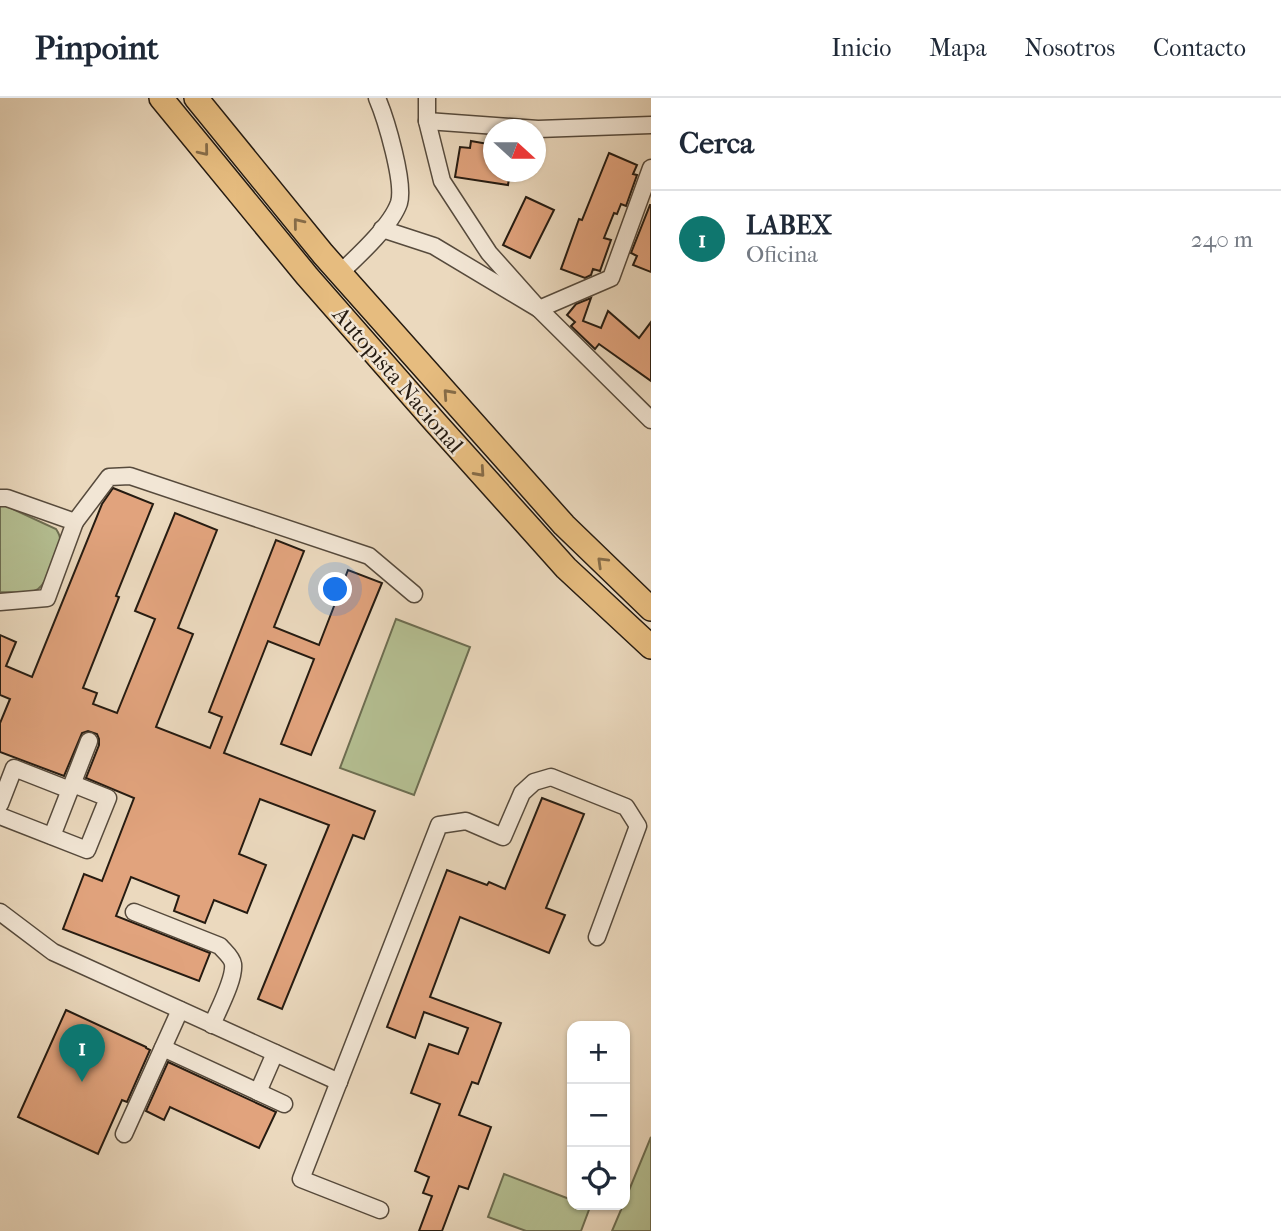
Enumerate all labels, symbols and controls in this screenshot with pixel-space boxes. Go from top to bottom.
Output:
text: Pinpoint [35,29,159,68]
text: Inicio [831,34,891,62]
text: Mapa [929,34,987,62]
text: Nosotros [1025,34,1115,62]
text: Contacto [1153,34,1246,62]
north arrow [483,119,546,182]
text: Cerca [679,126,754,161]
one-way arrow [196,142,208,155]
text: LABEX [746,210,832,241]
one-way arrow [294,219,307,231]
text: 1 [698,226,706,253]
text: 240 m [1191,226,1253,253]
text: Oficina [746,241,818,268]
street label: Autopista Nacional [326,301,469,459]
one-way arrow [444,390,456,403]
one-way arrow [472,464,484,477]
one-way arrow [597,557,610,570]
your location [318,572,352,606]
map controls [567,1021,630,1210]
button: + [567,1021,630,1084]
pin: 1 [59,1024,105,1082]
button: − [567,1084,630,1147]
button: locate [567,1147,630,1210]

